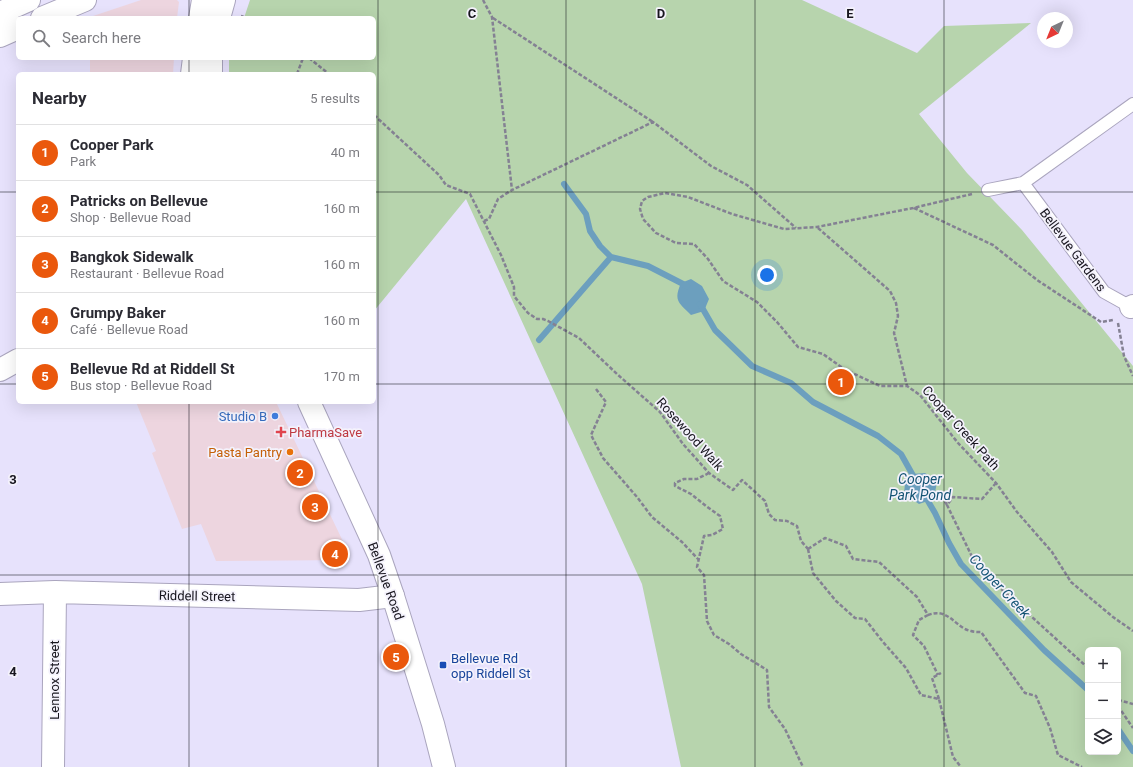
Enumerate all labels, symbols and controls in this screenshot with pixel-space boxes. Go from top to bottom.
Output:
text: C [468,6,477,21]
text: D [657,6,665,21]
text: E [846,6,854,21]
north arrow [1037,12,1073,48]
search box [16,16,376,60]
icon: search [30,27,52,49]
text: Search here [62,29,141,47]
text: Nearby [32,88,87,108]
text: 5 results [310,91,360,106]
text: Cooper Park [70,136,154,154]
text: 1 [41,145,49,160]
text: 40 m [331,145,360,160]
text: Park [70,154,96,169]
text: Patricks on Bellevue [70,192,208,210]
text: 2 [41,201,49,216]
text: 160 m [323,201,360,216]
street label: Bellevue Gardens [1037,206,1109,295]
text: Shop · Bellevue Road [70,210,191,225]
text: Bangkok Sidewalk [70,248,194,266]
text: 3 [41,257,49,272]
text: 160 m [323,257,360,272]
your location [757,265,777,285]
text: Restaurant · Bellevue Road [70,266,224,281]
text: Grumpy Baker [70,304,166,322]
text: 4 [41,313,49,328]
text: 160 m [323,313,360,328]
text: Café · Bellevue Road [70,322,188,337]
text: Bellevue Rd at Riddell St [70,360,235,378]
pin: 1 [828,367,854,397]
text: 5 [41,369,49,384]
text: 170 m [323,369,360,384]
text: Bus stop · Bellevue Road [70,378,212,393]
street label: Cooper Creek Path [919,383,1003,473]
street label: Rosewood Walk [654,395,727,474]
place label: Studio B [219,409,267,424]
marker: Studio B [270,411,280,421]
place label: PharmaSave [289,425,362,440]
marker: PharmaSave [276,427,286,437]
place label: Pasta Pantry [208,445,282,460]
marker: Pasta Pantry [285,447,295,457]
pin: 2 [287,458,313,488]
water label: Cooper Park Pond [889,471,951,503]
text: 3 [9,472,17,487]
pin: 3 [302,492,328,522]
pin: 4 [322,539,348,569]
street label: Bellevue Road [365,540,407,622]
water label: Cooper Creek [966,551,1034,622]
street label: Riddell Street [159,588,235,604]
street label: Lennox Street [47,640,62,720]
pin: 5 [383,642,409,672]
map controls [1085,647,1121,755]
button: + [1085,647,1121,683]
place label: Bellevue Rd opp Riddell St [451,651,531,681]
marker: Bellevue Rd opp Riddell St [438,660,448,670]
text: 4 [9,664,17,679]
button: − [1085,683,1121,719]
button: layers [1085,719,1121,755]

